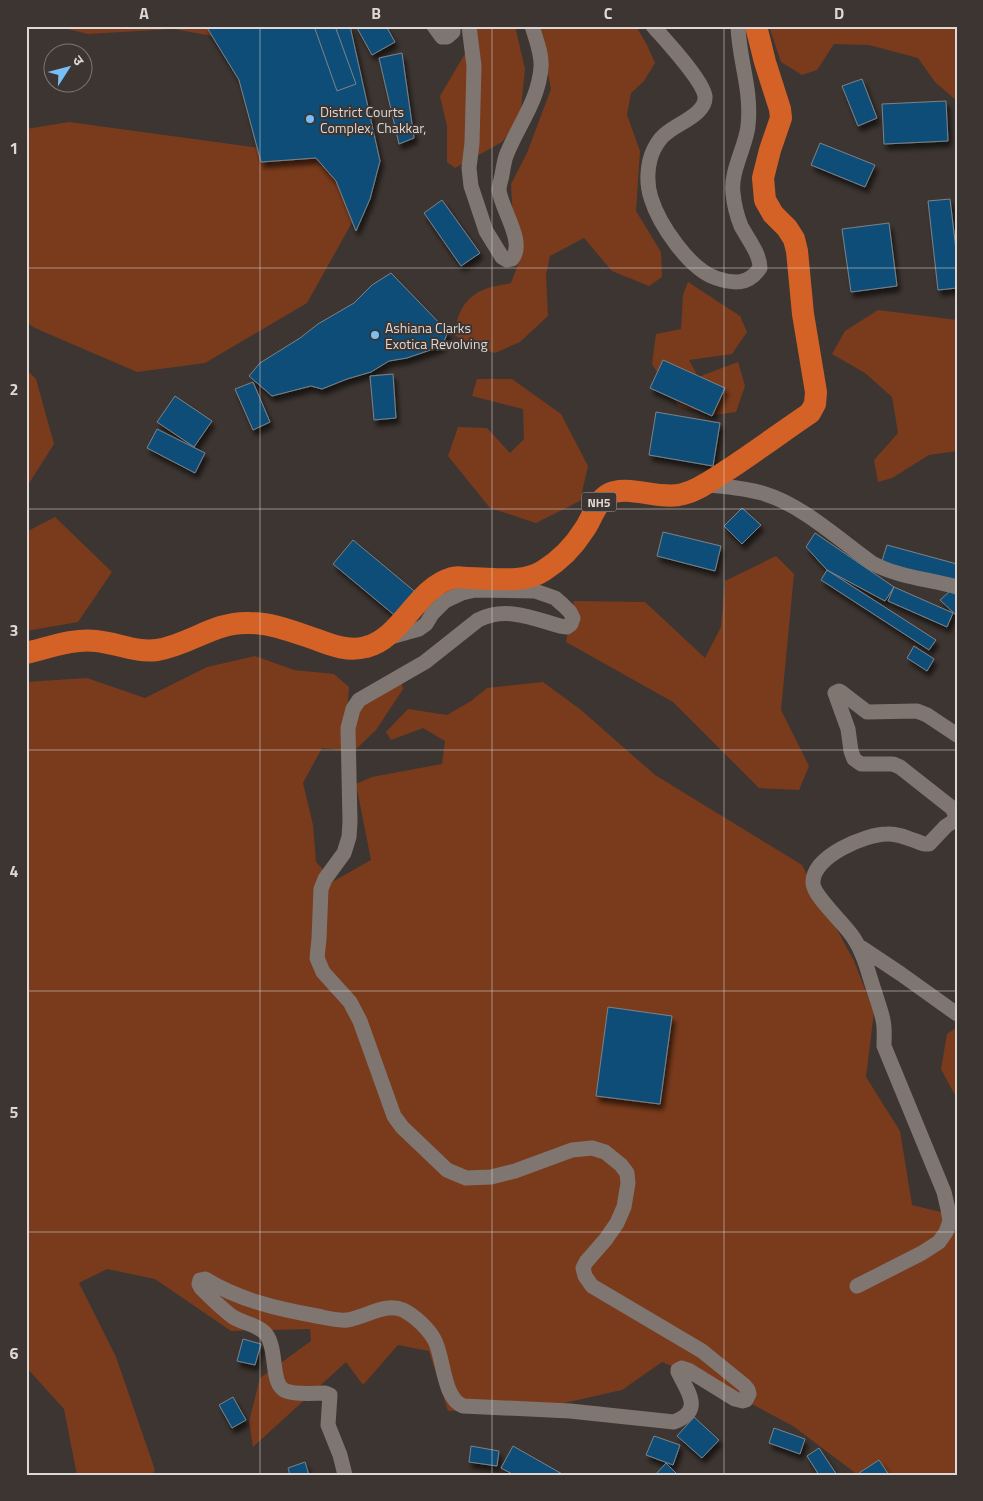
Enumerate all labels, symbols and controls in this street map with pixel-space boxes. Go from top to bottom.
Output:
text: A [139,1,149,25]
text: B [371,1,381,25]
text: C [604,1,613,25]
text: D [834,1,844,25]
north arrow [42,42,92,92]
text: उ [68,51,90,70]
place label: District Courts Complex, Chakkar, [320,101,426,138]
marker: District Courts Complex, Chakkar, [304,113,316,125]
text: 1 [10,136,18,160]
place label: Ashiana Clarks Exotica Revolving [385,317,488,354]
marker: Ashiana Clarks Exotica Revolving [369,329,381,341]
text: 2 [10,377,18,401]
road number: NH5 [582,492,616,512]
text: 3 [10,618,18,642]
text: 4 [10,859,19,883]
text: 5 [10,1100,19,1124]
text: 6 [10,1341,19,1365]

